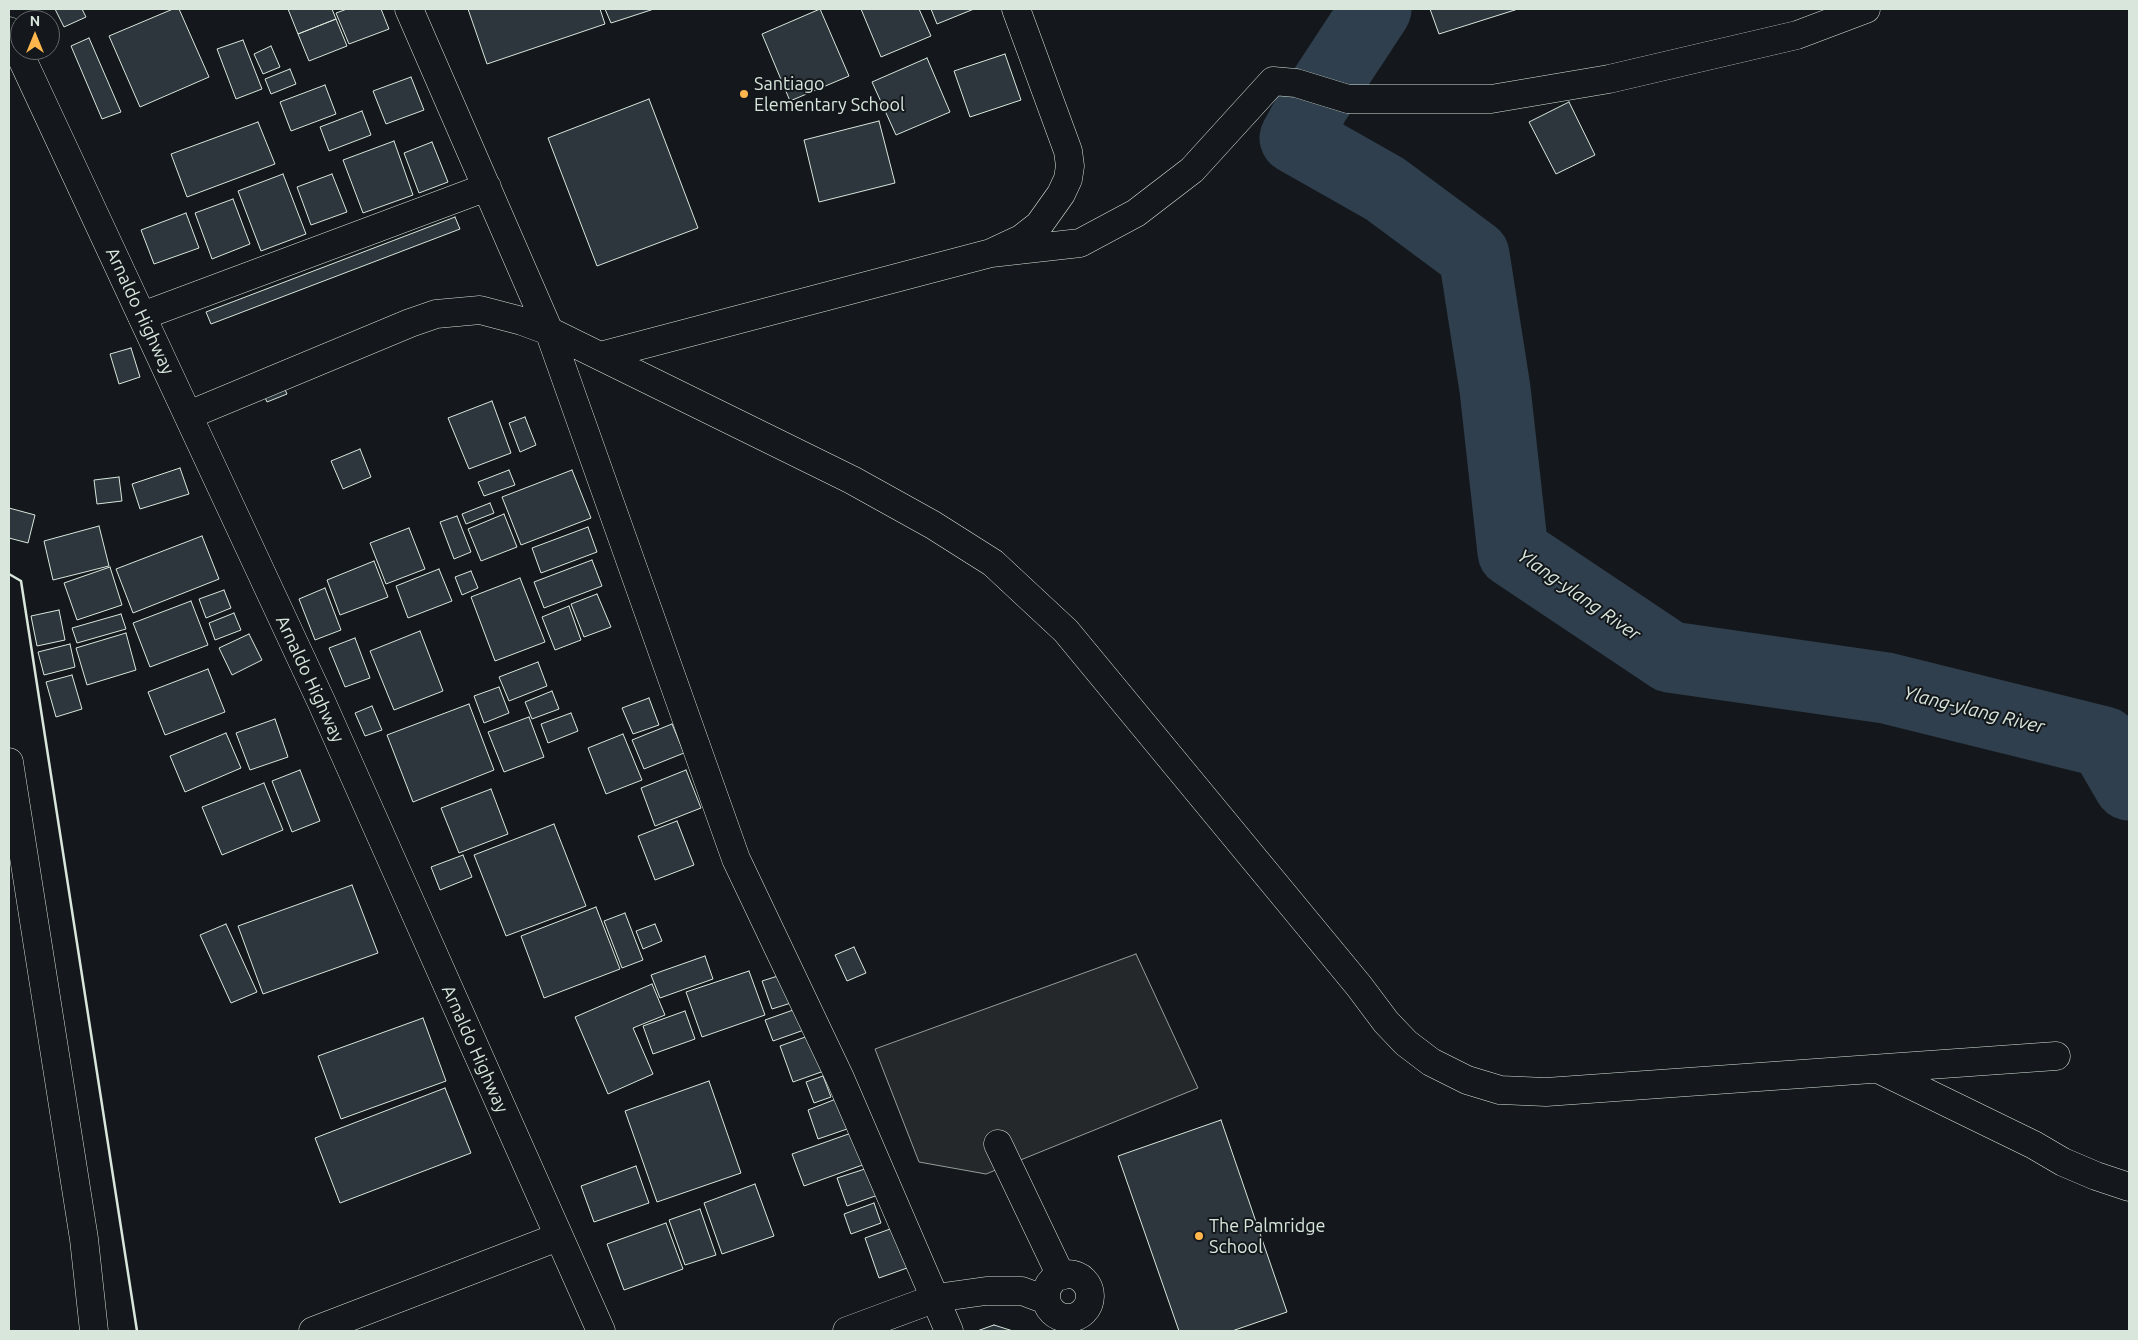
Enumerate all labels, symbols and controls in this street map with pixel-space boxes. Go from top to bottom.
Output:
north arrow [10,10,60,60]
text: N [30,13,40,29]
place label: Santiago Elementary School [754,73,905,116]
marker: Santiago Elementary School [738,88,750,100]
street label: Arnaldo Highway [101,244,179,378]
water label: Ylang-ylang River [1513,544,1645,646]
street label: Arnaldo Highway [271,612,349,746]
water label: Ylang-ylang River [1901,681,2047,739]
street label: Arnaldo Highway [437,982,513,1116]
place label: The Palmridge School [1209,1215,1325,1258]
marker: The Palmridge School [1193,1230,1205,1242]

